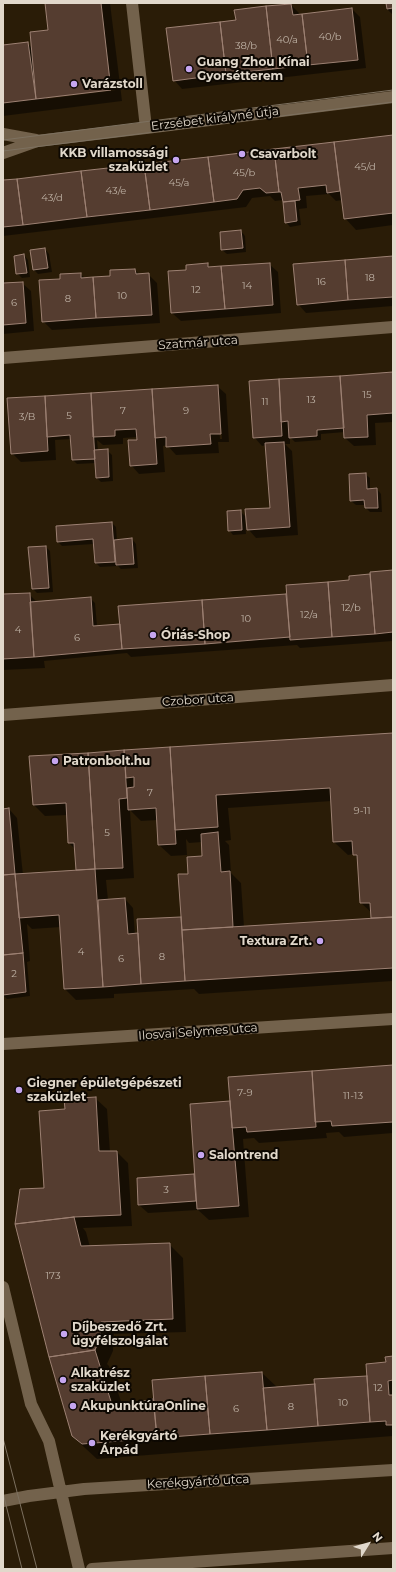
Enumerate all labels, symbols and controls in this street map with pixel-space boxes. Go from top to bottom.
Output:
house number: 40/b [318,31,342,43]
house number: 40/a [276,34,298,46]
house number: 38/b [235,40,257,52]
place label: Guang Zhou Kínai Gyorsétterem [197,55,310,83]
marker: Guang Zhou Kínai Gyorsétterem [184,64,194,74]
place label: Varázstoll [82,77,143,91]
marker: Varázstoll [69,79,79,89]
street label: Erzsébet királyné útja [150,104,280,134]
place label: KKB villamossági szaküzlet [60,146,168,174]
place label: Csavarbolt [250,147,317,161]
marker: Csavarbolt [237,149,247,159]
marker: KKB villamossági szaküzlet [171,155,181,165]
house number: 45/d [354,161,376,173]
house number: 45/b [233,167,255,179]
house number: 45/a [169,177,189,189]
house number: 43/e [106,185,126,197]
house number: 43/d [41,192,63,204]
house number: 18 [365,272,375,284]
house number: 16 [316,276,326,288]
house number: 14 [242,280,252,292]
house number: 12 [191,284,201,296]
house number: 10 [117,290,127,302]
house number: 8 [65,293,71,305]
house number: 6 [11,297,17,309]
street label: Szatmár utca [158,333,238,353]
house number: 15 [362,389,372,401]
house number: 13 [306,394,316,406]
house number: 11 [261,396,269,408]
house number: 7 [120,405,126,417]
house number: 9 [183,405,189,417]
house number: 5 [66,410,72,422]
house number: 3/B [19,411,35,423]
house number: 12/b [341,602,361,614]
house number: 12/a [300,609,318,621]
house number: 10 [241,613,251,625]
house number: 4 [15,624,21,636]
place label: Óriás-Shop [161,628,230,642]
marker: Óriás-Shop [148,630,158,640]
house number: 6 [74,632,80,644]
street label: Czobor utca [162,690,234,710]
place label: Patronbolt.hu [63,754,150,768]
marker: Patronbolt.hu [50,756,60,766]
house number: 7 [147,787,153,799]
house number: 9-11 [353,805,371,817]
house number: 5 [104,827,110,839]
place label: Textura Zrt. [240,934,312,948]
marker: Textura Zrt. [315,936,325,946]
house number: 4 [78,946,84,958]
house number: 8 [159,951,165,963]
house number: 6 [118,953,124,965]
house number: 2 [11,968,17,980]
street label: Ilosvai Selymes utca [138,1021,258,1043]
place label: Giegner épületgépészeti szaküzlet [27,1076,182,1104]
marker: Giegner épületgépészeti szaküzlet [14,1085,24,1095]
house number: 7-9 [237,1087,253,1099]
house number: 11-13 [343,1090,363,1102]
place label: Salontrend [209,1148,278,1162]
marker: Salontrend [196,1150,206,1160]
house number: 3 [163,1184,169,1196]
house number: 173 [45,1270,61,1282]
place label: Díjbeszedő Zrt. ügyfélszolgálat [72,1320,168,1348]
marker: Díjbeszedő Zrt. ügyfélszolgálat [59,1329,69,1339]
place label: Alkatrész szaküzlet [71,1366,130,1394]
marker: Alkatrész szaküzlet [58,1375,68,1385]
house number: 12 [373,1382,383,1394]
house number: 10 [338,1397,348,1409]
place label: AkupunktúraOnline [81,1399,206,1413]
marker: AkupunktúraOnline [68,1401,78,1411]
house number: 8 [288,1401,294,1413]
house number: 6 [233,1403,239,1415]
place label: Kerékgyártó Árpád [100,1429,177,1457]
marker: Kerékgyártó Árpád [87,1438,97,1448]
street label: Kerékgyártó utca [146,1472,250,1492]
north arrow [348,1524,388,1564]
text: N [369,1529,386,1545]

